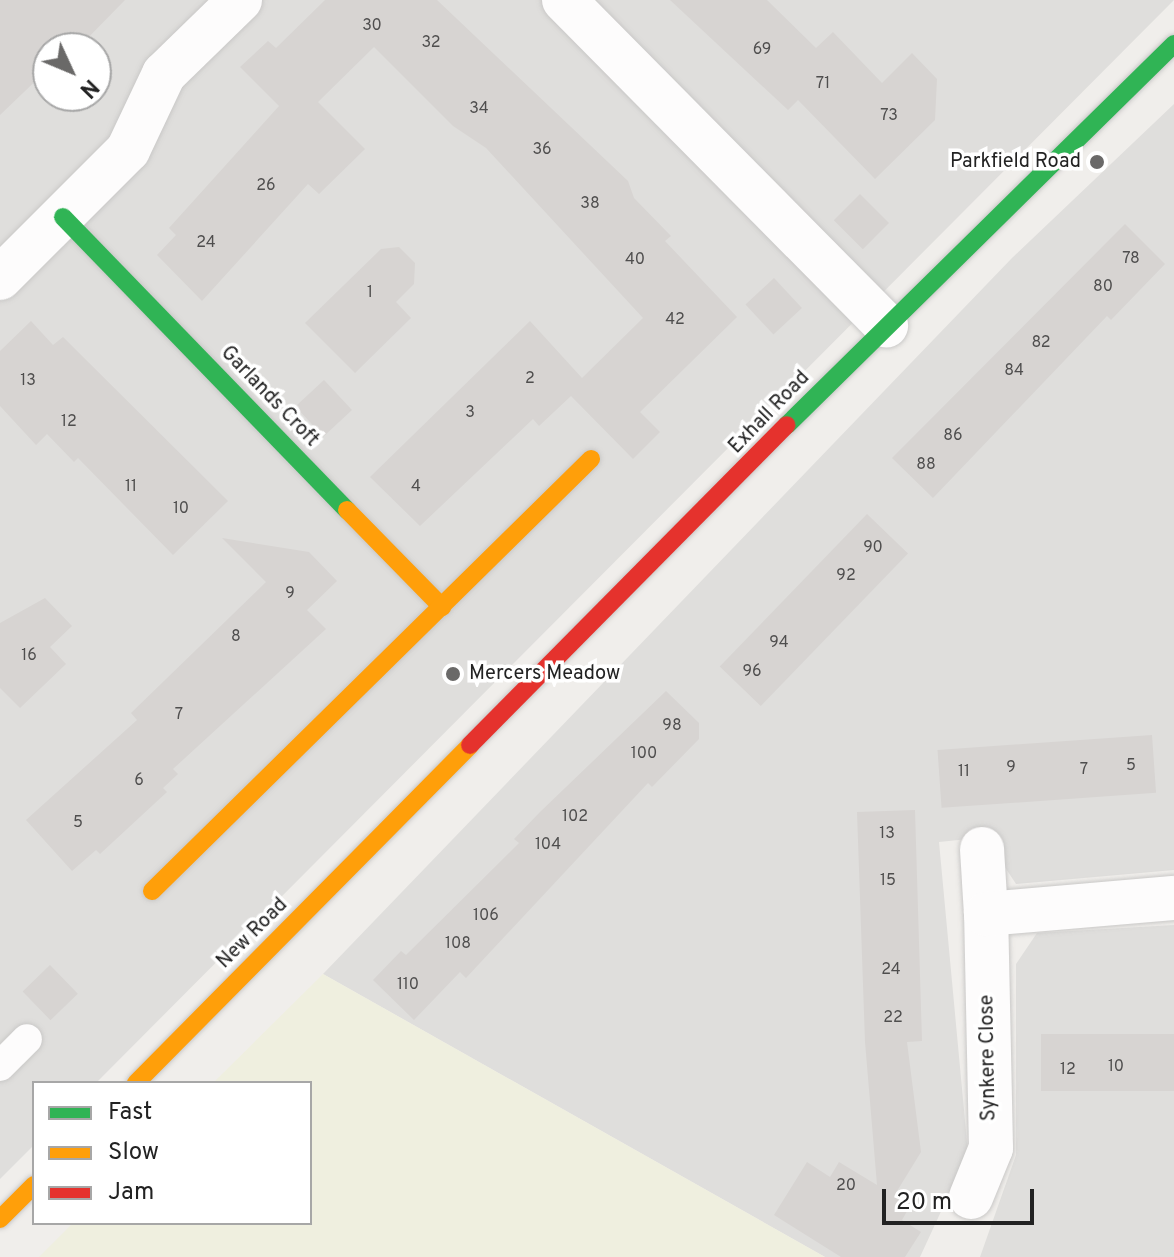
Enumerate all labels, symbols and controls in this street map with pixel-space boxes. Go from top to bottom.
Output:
house number: 30 [362,16,382,36]
north arrow [32,32,112,112]
house number: 32 [421,33,441,53]
house number: 69 [753,40,771,60]
text: N [73,73,103,103]
house number: 71 [816,74,830,94]
house number: 34 [469,99,489,119]
house number: 73 [880,106,898,126]
house number: 36 [532,140,552,160]
place label: Parkfield Road [950,150,1081,174]
marker: Parkfield Road [1088,153,1106,171]
house number: 26 [256,176,276,196]
house number: 38 [580,194,600,214]
house number: 24 [196,233,216,253]
house number: 78 [1122,249,1140,269]
house number: 40 [625,250,645,270]
house number: 80 [1093,277,1113,297]
house number: 1 [367,283,373,303]
house number: 42 [665,310,685,330]
house number: 82 [1031,333,1051,353]
street label: Garlands Croft [215,342,323,452]
house number: 84 [1004,361,1024,381]
street label: Exhall Road [725,367,815,459]
house number: 2 [525,369,535,389]
house number: 13 [20,371,36,391]
house number: 3 [465,403,475,423]
house number: 12 [61,412,77,432]
house number: 86 [943,426,963,446]
house number: 88 [916,455,936,475]
house number: 11 [125,477,137,497]
house number: 4 [411,477,421,497]
house number: 10 [173,499,189,519]
house number: 90 [863,538,883,558]
house number: 92 [836,566,856,586]
house number: 9 [285,584,295,604]
house number: 8 [231,627,241,647]
house number: 94 [769,633,789,653]
house number: 16 [21,646,37,666]
place label: Mercers Meadow [469,662,620,686]
house number: 96 [742,662,762,682]
marker: Mercers Meadow [444,665,462,683]
house number: 7 [175,705,183,725]
house number: 98 [662,716,682,736]
house number: 100 [631,744,657,764]
house number: 5 [1126,756,1136,776]
house number: 9 [1006,758,1016,778]
house number: 7 [1080,760,1088,780]
house number: 11 [958,762,970,782]
house number: 6 [134,771,144,791]
house number: 102 [562,807,588,827]
house number: 5 [73,813,83,833]
house number: 13 [879,824,895,844]
house number: 104 [535,835,561,855]
house number: 15 [880,871,896,891]
street label: New Road [213,894,293,974]
house number: 106 [473,906,499,926]
house number: 108 [445,934,471,954]
house number: 24 [881,960,901,980]
house number: 110 [397,975,419,995]
street label: Synkere Close [976,995,1002,1121]
house number: 22 [883,1008,903,1028]
house number: 10 [1108,1057,1124,1077]
house number: 12 [1060,1060,1076,1080]
legend [32,1081,312,1225]
text: Fast [108,1098,152,1128]
text: Slow [108,1138,159,1168]
scale bar [886,1173,1038,1223]
house number: 20 [836,1176,856,1196]
text: Jam [108,1178,154,1208]
text: 20 m [896,1188,952,1218]

